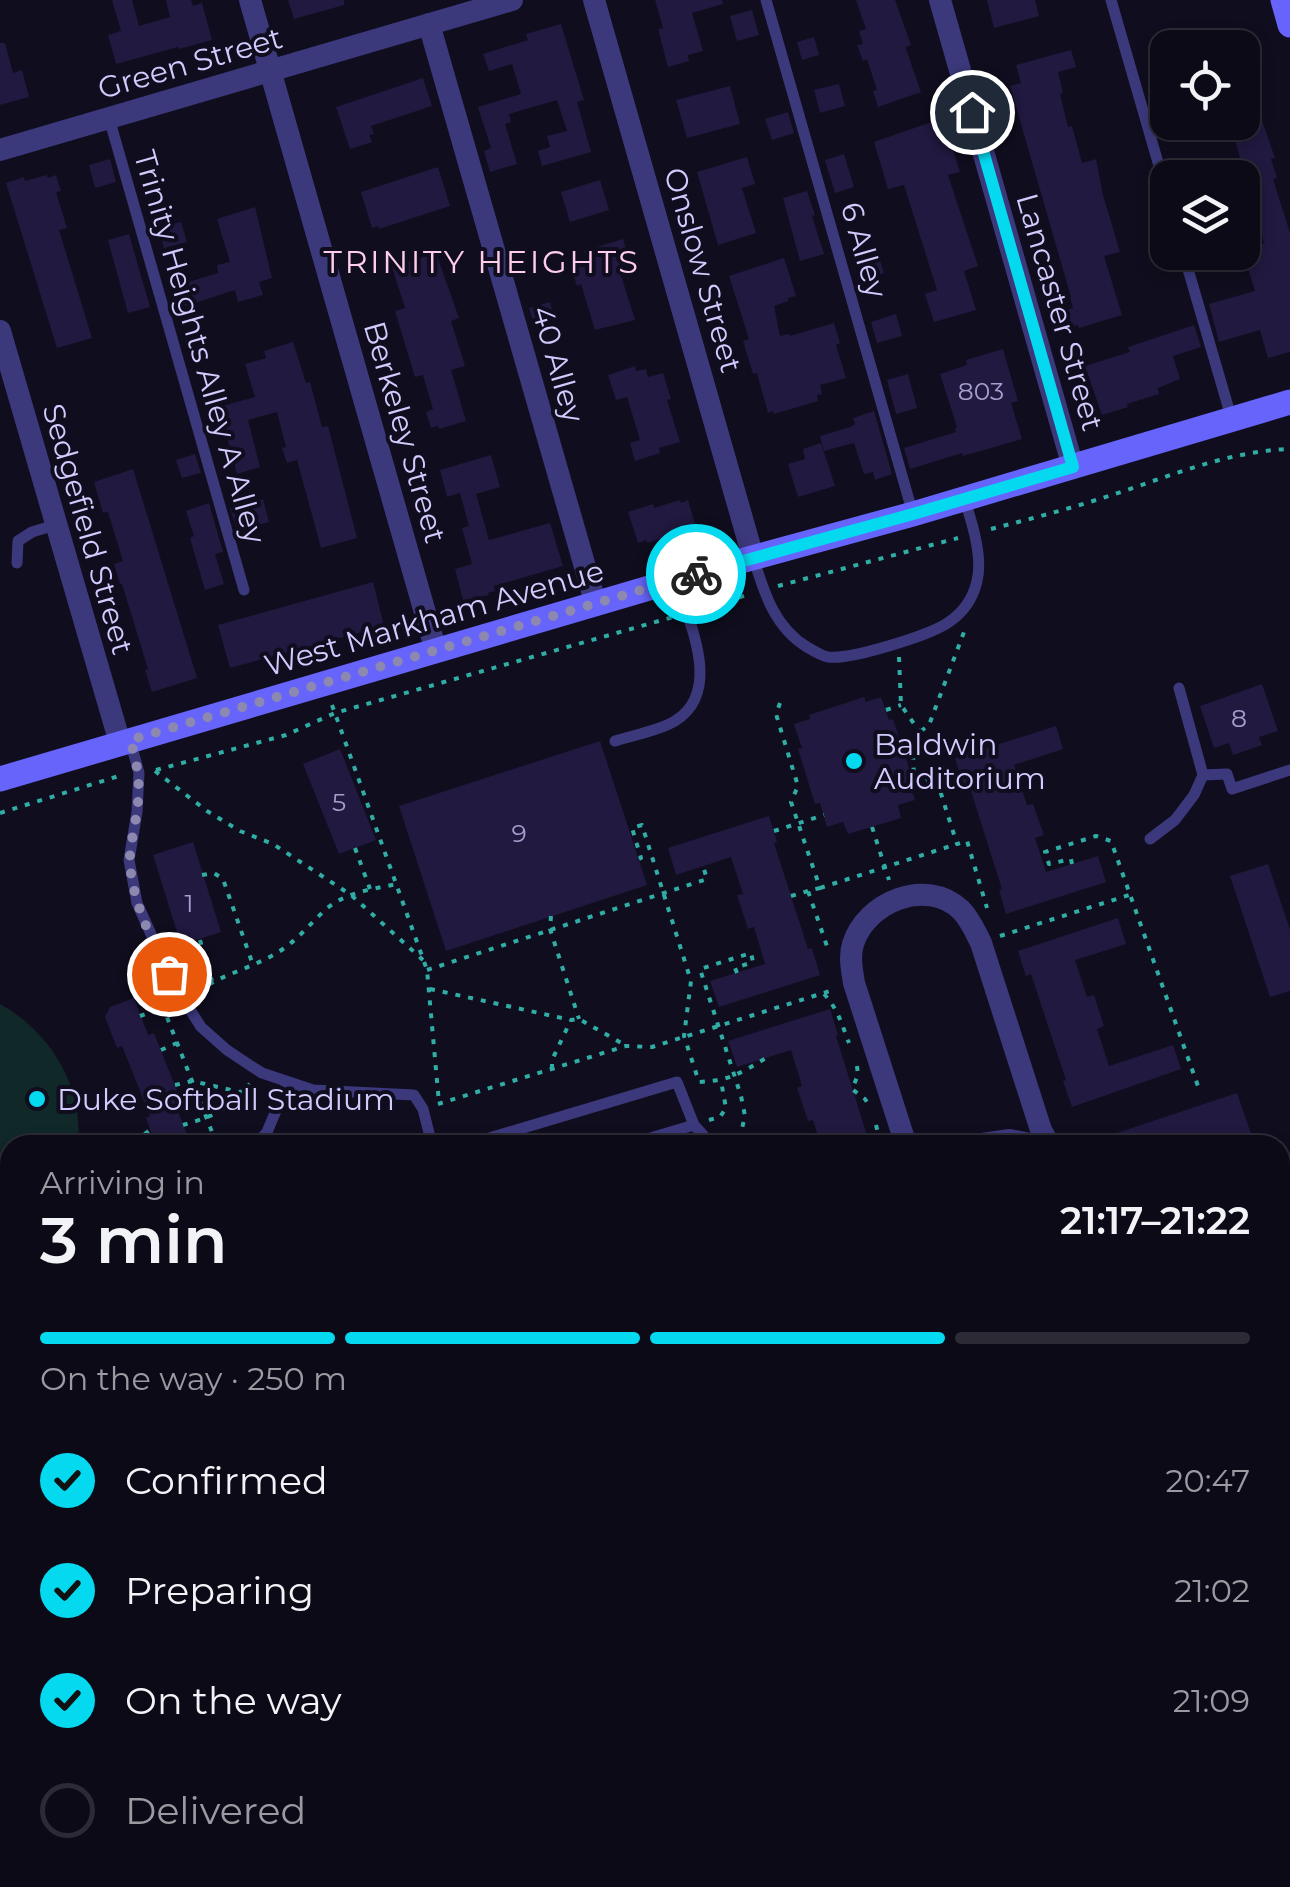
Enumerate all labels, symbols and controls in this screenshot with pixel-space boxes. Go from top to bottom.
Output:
street label: Green Street [94,19,286,107]
map controls [1150,30,1260,270]
button: locate [1150,30,1260,140]
pin [930,70,1015,155]
icon: home [945,85,1000,140]
street label: Trinity Heights Alley A Alley [126,146,274,548]
button: layers [1150,160,1260,270]
street label: Onslow Street [656,163,750,377]
street label: Lancaster Street [1008,189,1112,435]
street label: 6 Alley [833,198,895,303]
district label: TRINITY HEIGHTS [324,242,640,281]
street label: 40 Alley [524,302,592,427]
street label: Berkeley Street [356,317,454,547]
house number: 803 [958,376,1004,406]
street label: Sedgefield Street [35,399,141,659]
courier [646,524,746,624]
icon: bike [669,547,724,602]
street label: West Markham Avenue [260,552,608,684]
house number: 8 [1231,703,1247,733]
place label: Baldwin Auditorium [874,726,1046,797]
marker: Baldwin Auditorium [843,750,865,772]
house number: 5 [332,787,346,817]
house number: 9 [511,818,527,848]
house number: 1 [184,888,194,918]
pin [127,932,212,1017]
icon: bag [142,947,197,1002]
place label: Duke Softball Stadium [57,1081,395,1118]
marker: Duke Softball Stadium [26,1088,48,1110]
text: Arriving in [40,1163,205,1202]
text: 21:17–21:22 [1060,1197,1250,1244]
text: 3 min [40,1200,228,1279]
text: On the way · 250 m [40,1359,347,1398]
icon: check [40,1453,95,1508]
text: Confirmed [125,1457,328,1504]
text: 20:47 [1166,1461,1250,1500]
icon: check [40,1563,95,1618]
text: Preparing [125,1567,314,1614]
text: 21:02 [1174,1571,1250,1610]
icon: check [40,1673,95,1728]
text: On the way [125,1677,342,1724]
text: 21:09 [1173,1681,1250,1720]
text: Delivered [125,1787,306,1834]

